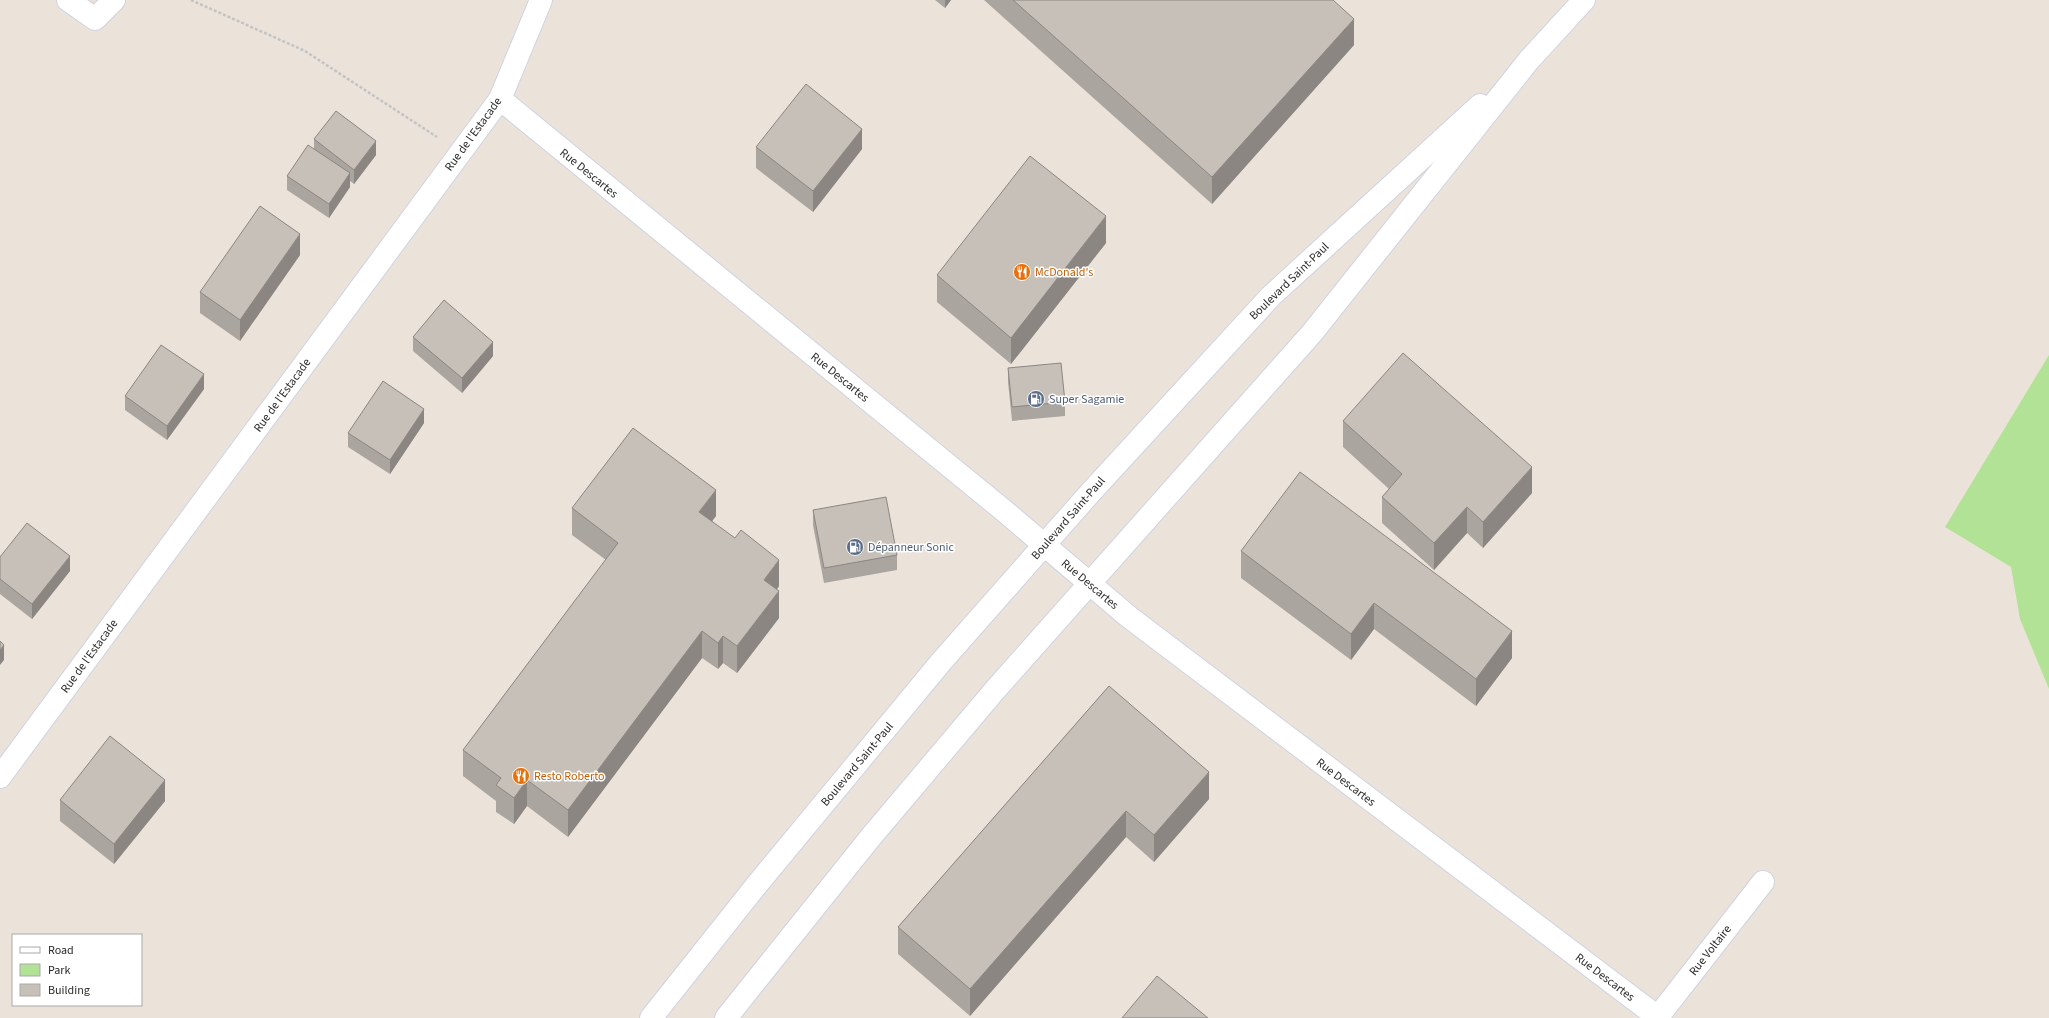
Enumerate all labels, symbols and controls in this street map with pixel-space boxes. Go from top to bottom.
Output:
street label: Rue de l'Estacade [441,94,506,175]
street label: Rue Descartes [556,145,621,202]
street label: Boulevard Saint-Paul [1246,239,1333,324]
restaurant icon: McDonald's [1012,262,1032,282]
place label: McDonald's [1035,264,1093,281]
street label: Rue Descartes [807,349,872,406]
street label: Rue de l'Estacade [250,355,315,436]
fuel station icon: Super Sagamie [1026,389,1046,409]
place label: Super Sagamie [1049,391,1124,408]
street label: Boulevard Saint-Paul [1028,473,1109,564]
fuel station icon: Dépanneur Sonic [845,537,865,557]
place label: Dépanneur Sonic [868,539,954,556]
street label: Rue Descartes [1057,555,1122,614]
street label: Rue de l'Estacade [57,616,122,697]
street label: Boulevard Saint-Paul [817,719,898,810]
street label: Rue Descartes [1312,754,1379,810]
restaurant icon: Resto Roberto [511,766,531,786]
place label: Resto Roberto [534,768,605,785]
street label: Rue Voltaire [1685,921,1736,979]
legend [12,934,142,1006]
text: Road [48,942,74,959]
street label: Rue Descartes [1571,949,1638,1005]
text: Park [48,962,70,979]
text: Building [48,982,90,999]

